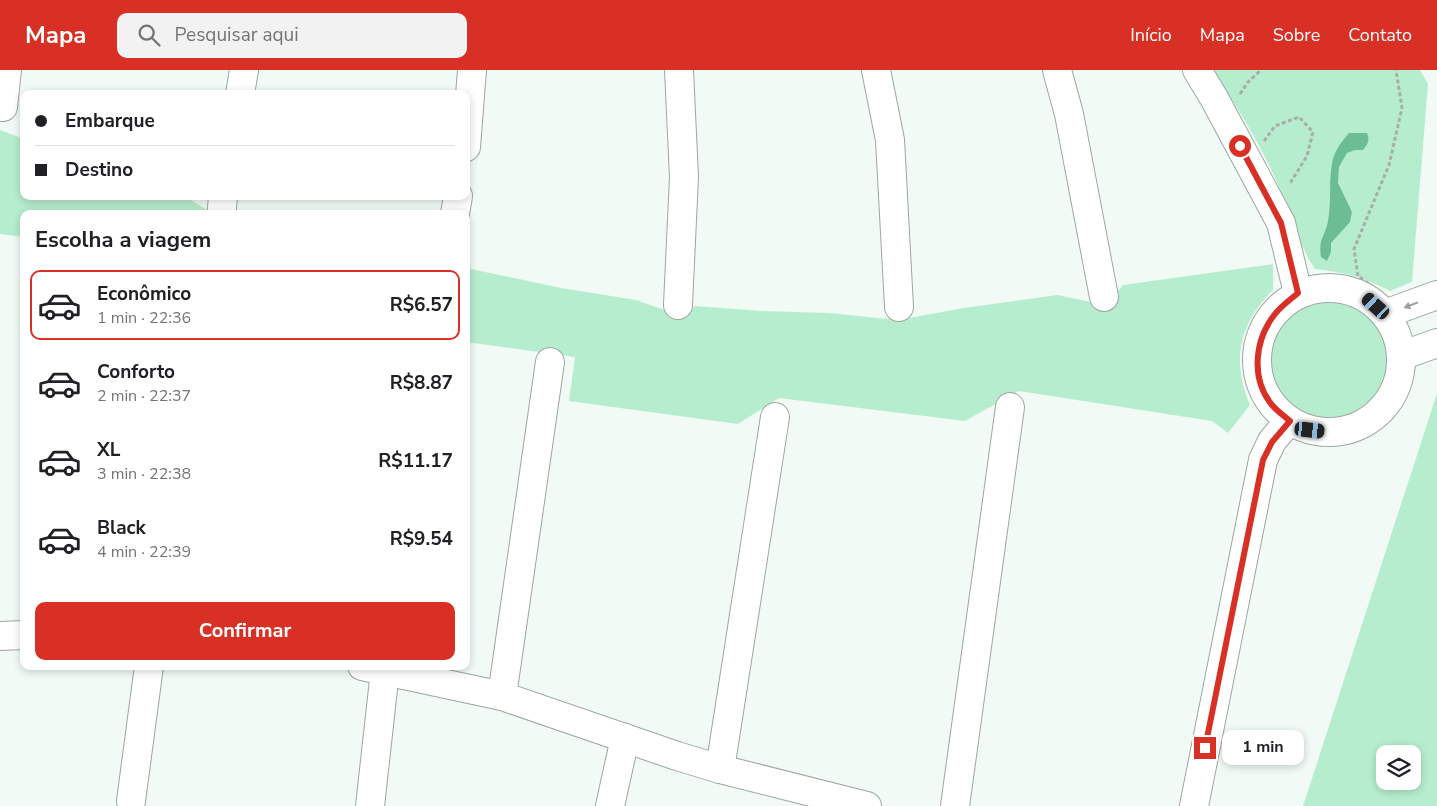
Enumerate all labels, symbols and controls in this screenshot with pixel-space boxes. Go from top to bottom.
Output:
search box [117,13,467,58]
text: Mapa [25,19,87,51]
icon: search [135,21,163,49]
text: Pesquisar aqui [175,22,299,48]
text: Início [1130,23,1172,47]
text: Mapa [1200,23,1245,47]
text: Sobre [1273,23,1320,47]
text: Contato [1348,23,1412,47]
text: Embarque [65,108,155,134]
route start [1229,135,1251,157]
text: Destino [65,157,133,183]
text: Escolha a viagem [35,225,211,255]
text: Econômico [97,281,191,307]
icon: car [37,283,82,328]
car [1359,290,1392,322]
text: R$6.57 [390,292,453,318]
one-way arrow [1404,301,1418,309]
text: 1 min · 22:36 [97,307,191,329]
text: Conforto [97,359,175,385]
icon: car [37,361,82,406]
text: R$8.87 [390,370,453,396]
text: 2 min · 22:37 [97,385,191,407]
car [1294,421,1325,439]
text: XL [97,437,120,463]
icon: car [37,439,82,484]
text: R$11.17 [378,448,453,474]
text: 3 min · 22:38 [97,463,191,485]
text: Black [97,515,146,541]
icon: car [37,517,82,562]
text: R$9.54 [390,526,453,552]
text: 4 min · 22:39 [97,541,191,563]
button: Confirmar [35,602,455,660]
callout: 1 min [1222,730,1305,766]
text: 1 min [1242,736,1284,758]
route end [1194,737,1216,759]
map controls [1376,745,1421,790]
button: layers [1376,745,1421,790]

